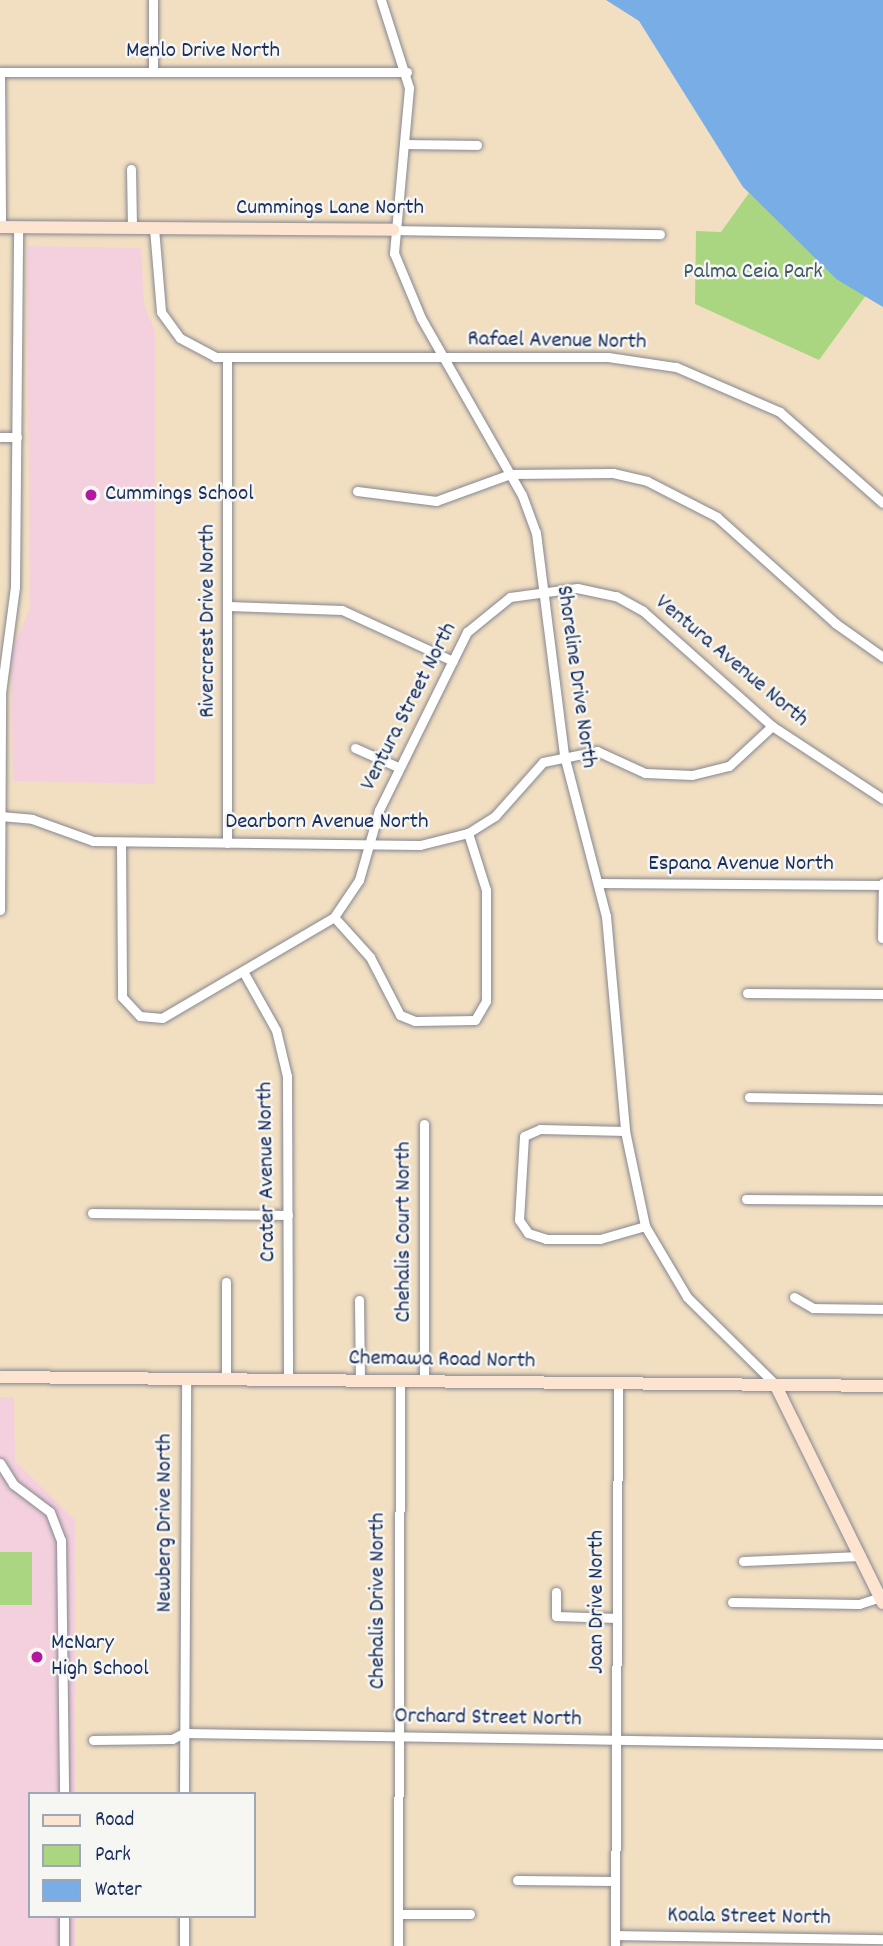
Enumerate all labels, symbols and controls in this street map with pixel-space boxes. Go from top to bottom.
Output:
street label: Menlo Drive North [126,38,280,66]
street label: Cummings Lane North [236,195,424,223]
park label: Palma Ceia Park [683,259,823,287]
street label: Rafael Avenue North [467,327,647,357]
place label: Cummings School [105,481,254,509]
marker: Cummings School [83,487,99,503]
street label: Rivercrest Drive North [195,524,223,718]
street label: Shoreline Drive North [549,584,601,770]
street label: Ventura Avenue North [649,590,813,734]
street label: Ventura Street North [356,618,464,796]
street label: Dearborn Avenue North [225,809,429,837]
street label: Espana Avenue North [648,851,834,879]
street label: Crater Avenue North [253,1082,283,1262]
street label: Chehalis Court North [391,1142,419,1322]
street label: Chemawa Road North [348,1346,536,1376]
street label: Newberg Drive North [152,1434,180,1612]
street label: Chehalis Drive North [365,1513,393,1689]
street label: Joan Drive North [584,1530,612,1674]
place label: McNary High School [51,1630,149,1684]
marker: McNary High School [29,1649,45,1665]
street label: Orchard Street North [394,1704,582,1734]
legend [28,1792,256,1918]
text: Road [95,1806,134,1836]
text: Park [95,1841,131,1871]
text: Water [95,1876,142,1906]
street label: Koala Street North [667,1903,831,1933]

